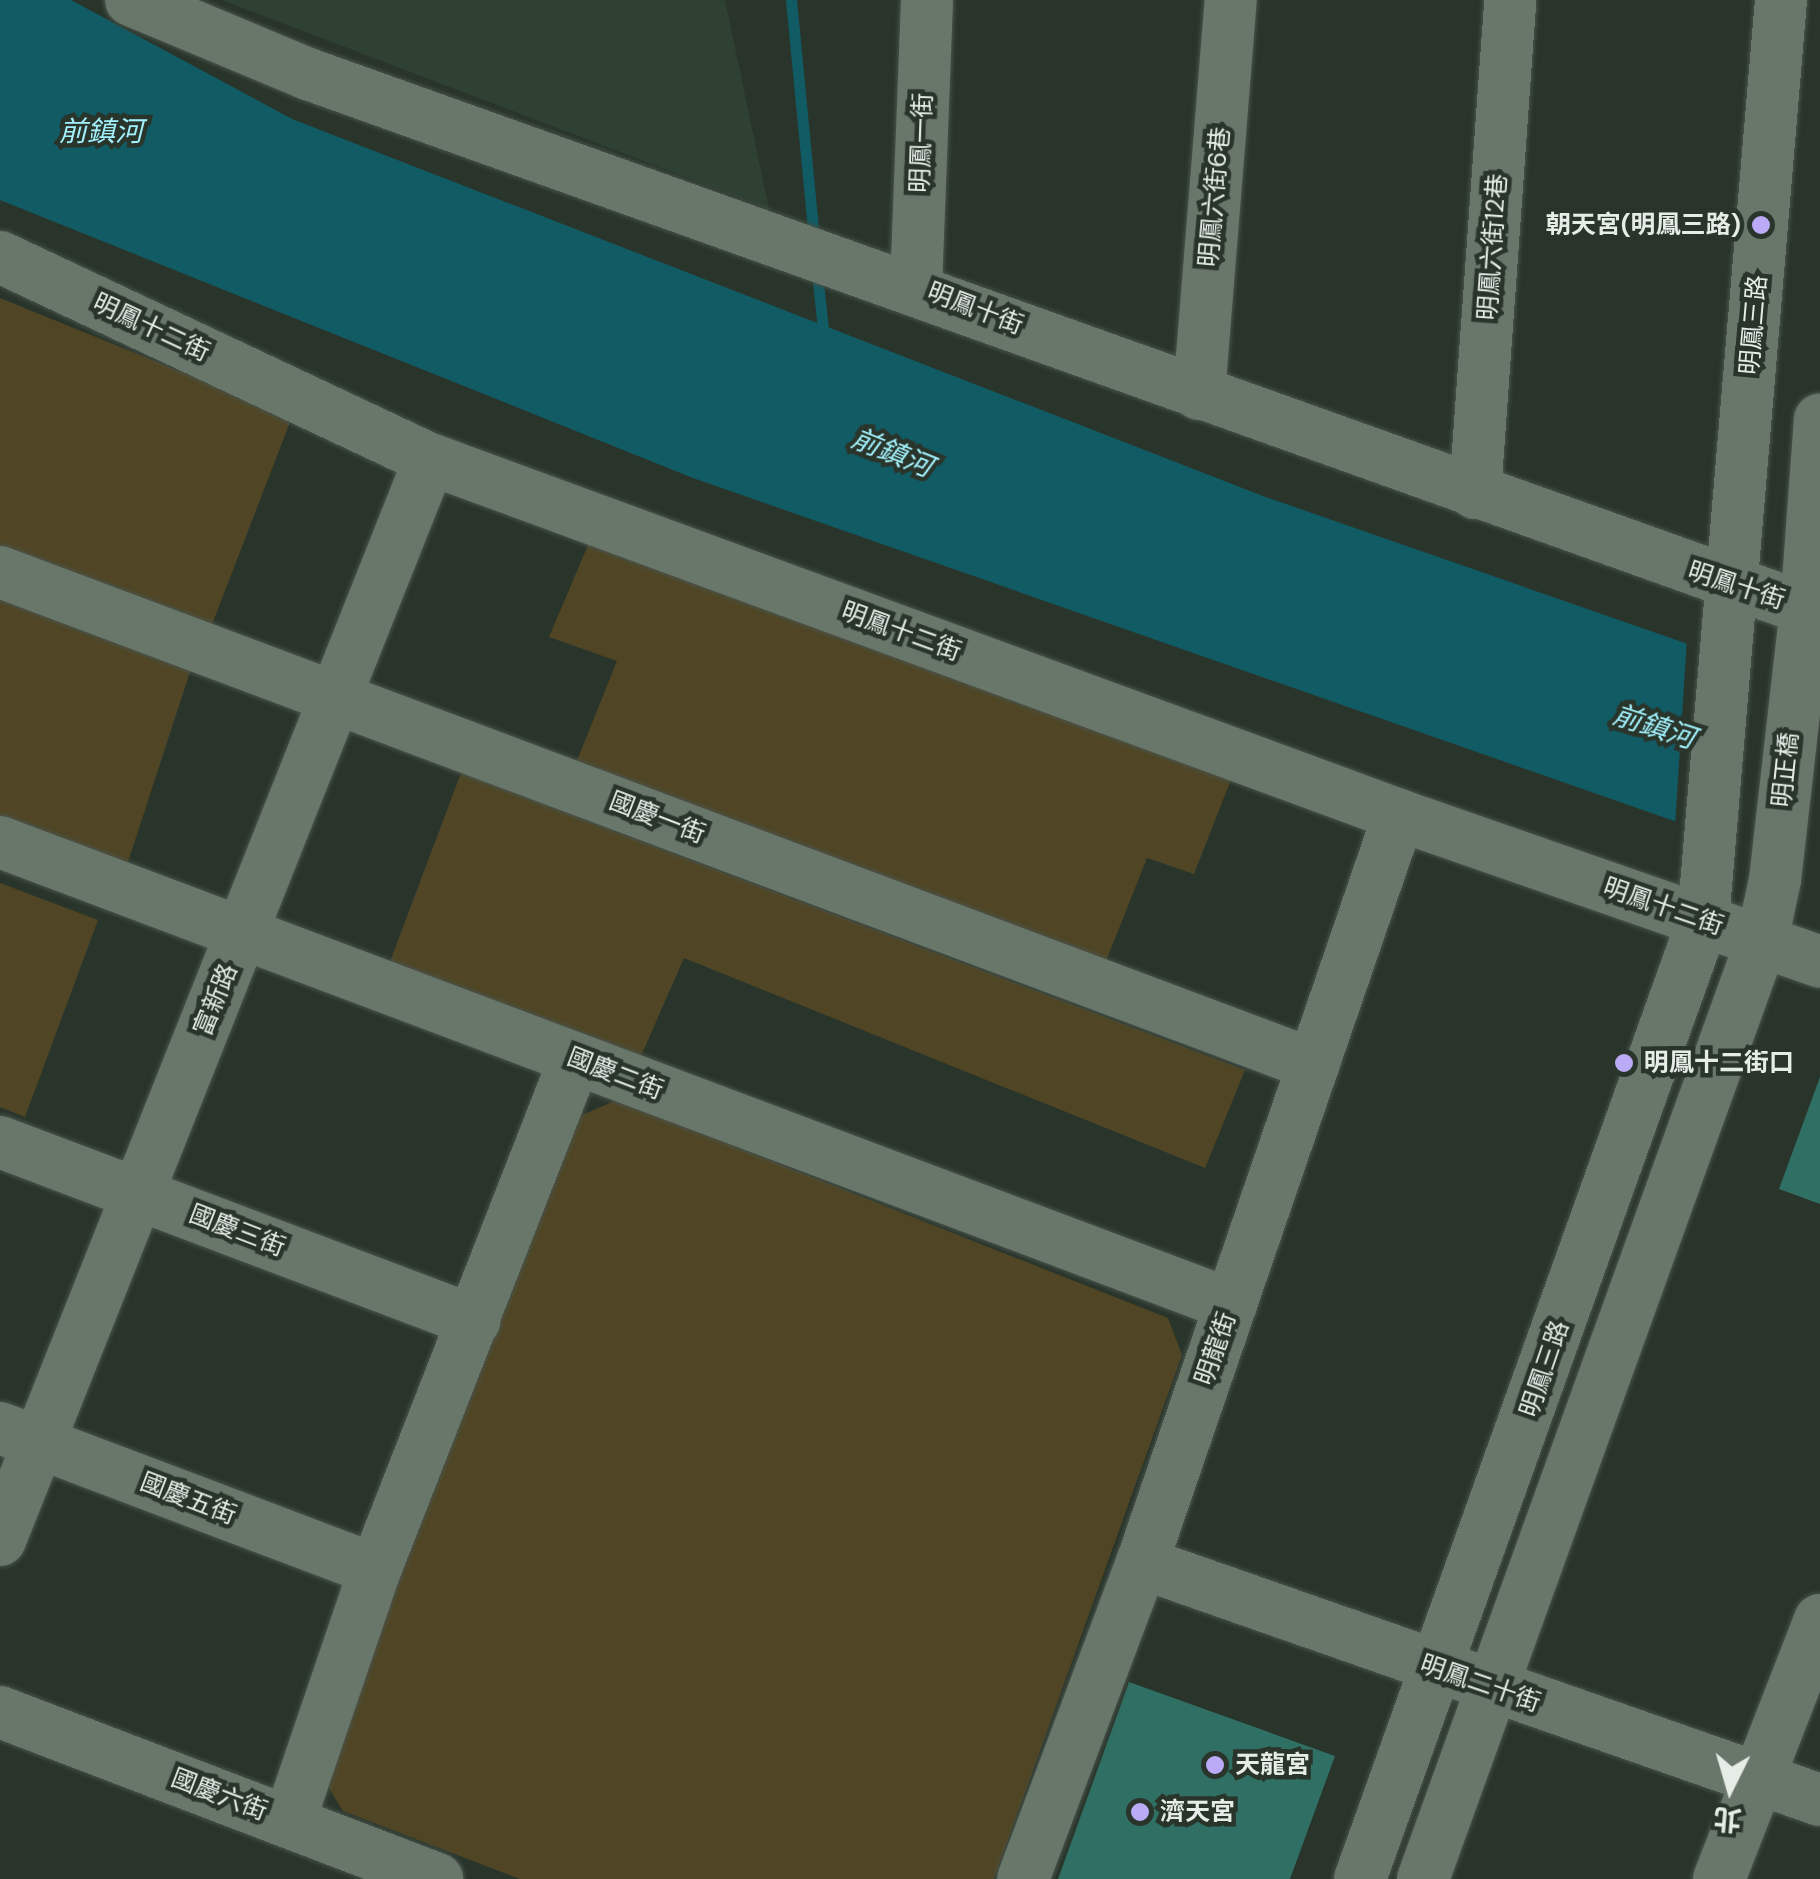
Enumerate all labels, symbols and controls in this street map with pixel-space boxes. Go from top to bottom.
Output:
street label: 明鳳一街 [905,93,939,193]
water label: 前鎮河 [59,115,143,149]
street label: 明鳳六街6巷 [1194,126,1236,268]
street label: 明鳳六街12巷 [1473,173,1513,321]
place label: 朝天宮(明鳳三路) [1546,210,1741,240]
marker: 朝天宮(明鳳三路) [1750,214,1772,236]
street label: 明鳳三路 [1735,274,1773,376]
street label: 明鳳十街 [923,277,1027,341]
street label: 明鳳十二街 [88,288,214,368]
water label: 前鎮河 [847,422,937,484]
street label: 明鳳十街 [1684,556,1788,616]
street label: 明鳳十二街 [837,597,965,667]
water label: 前鎮河 [1609,698,1699,756]
street label: 明正橋 [1767,731,1805,809]
street label: 國慶一街 [605,786,709,850]
street label: 明鳳十二街 [1599,872,1727,942]
street label: 富新路 [188,960,244,1040]
street label: 國慶二街 [563,1042,667,1106]
place label: 明鳳十二街口 [1644,1048,1794,1078]
marker: 明鳳十二街口 [1613,1052,1635,1074]
street label: 國慶三街 [185,1199,289,1263]
street label: 明龍街 [1190,1309,1242,1389]
street label: 明鳳三路 [1515,1317,1575,1421]
street label: 國慶五街 [136,1467,240,1531]
street label: 明鳳二十街 [1416,1649,1544,1719]
north arrow [1680,1739,1780,1839]
place label: 天龍宮 [1235,1750,1310,1780]
marker: 天龍宮 [1204,1754,1226,1776]
street label: 國慶六街 [167,1763,271,1827]
place label: 濟天宮 [1160,1797,1235,1827]
text: 北 [1712,1800,1743,1839]
marker: 濟天宮 [1129,1801,1151,1823]

